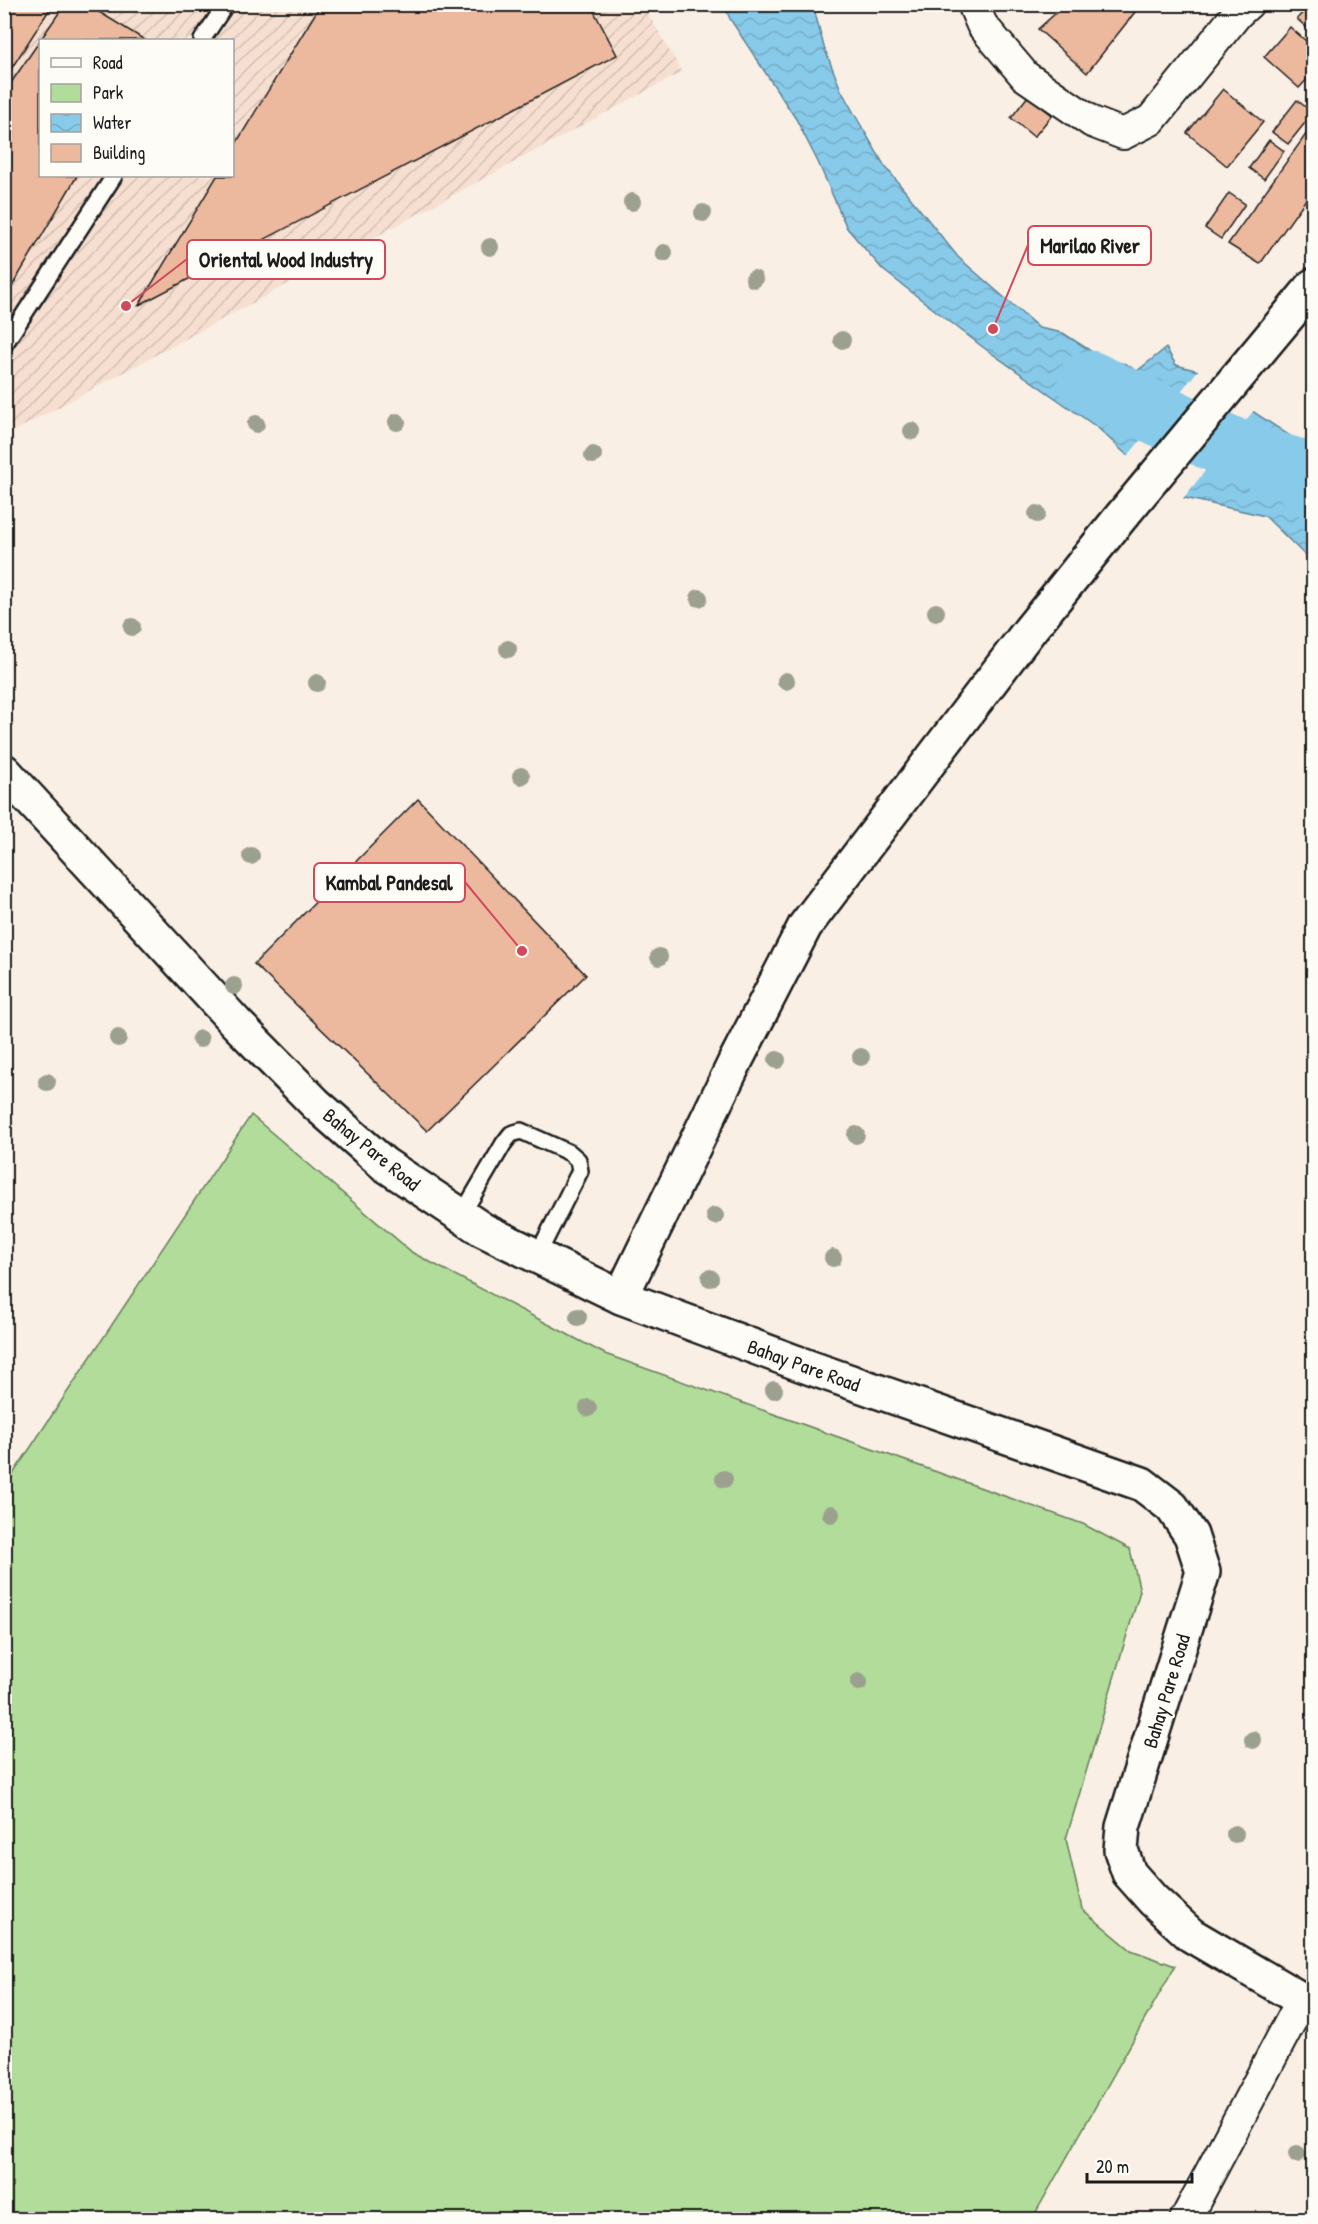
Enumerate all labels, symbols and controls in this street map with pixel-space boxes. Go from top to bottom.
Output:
legend [39,39,234,177]
text: Road [93,50,123,75]
text: Park [93,80,124,105]
text: Water [93,110,131,135]
text: Building [93,140,145,165]
callout: Marilao River [1028,226,1151,265]
text: Marilao River [1040,231,1141,260]
callout: Oriental Wood Industry [187,240,385,279]
text: Oriental Wood Industry [199,245,373,275]
callout: Kambal Pandesal [314,863,465,902]
text: Kambal Pandesal [325,868,453,897]
street label: Bahay Pare Road [318,1101,426,1197]
street label: Bahay Pare Road [744,1332,864,1398]
street label: Bahay Pare Road [1136,1631,1196,1751]
scale bar [1087,2146,1192,2184]
text: 20 m [1096,2154,1129,2179]

